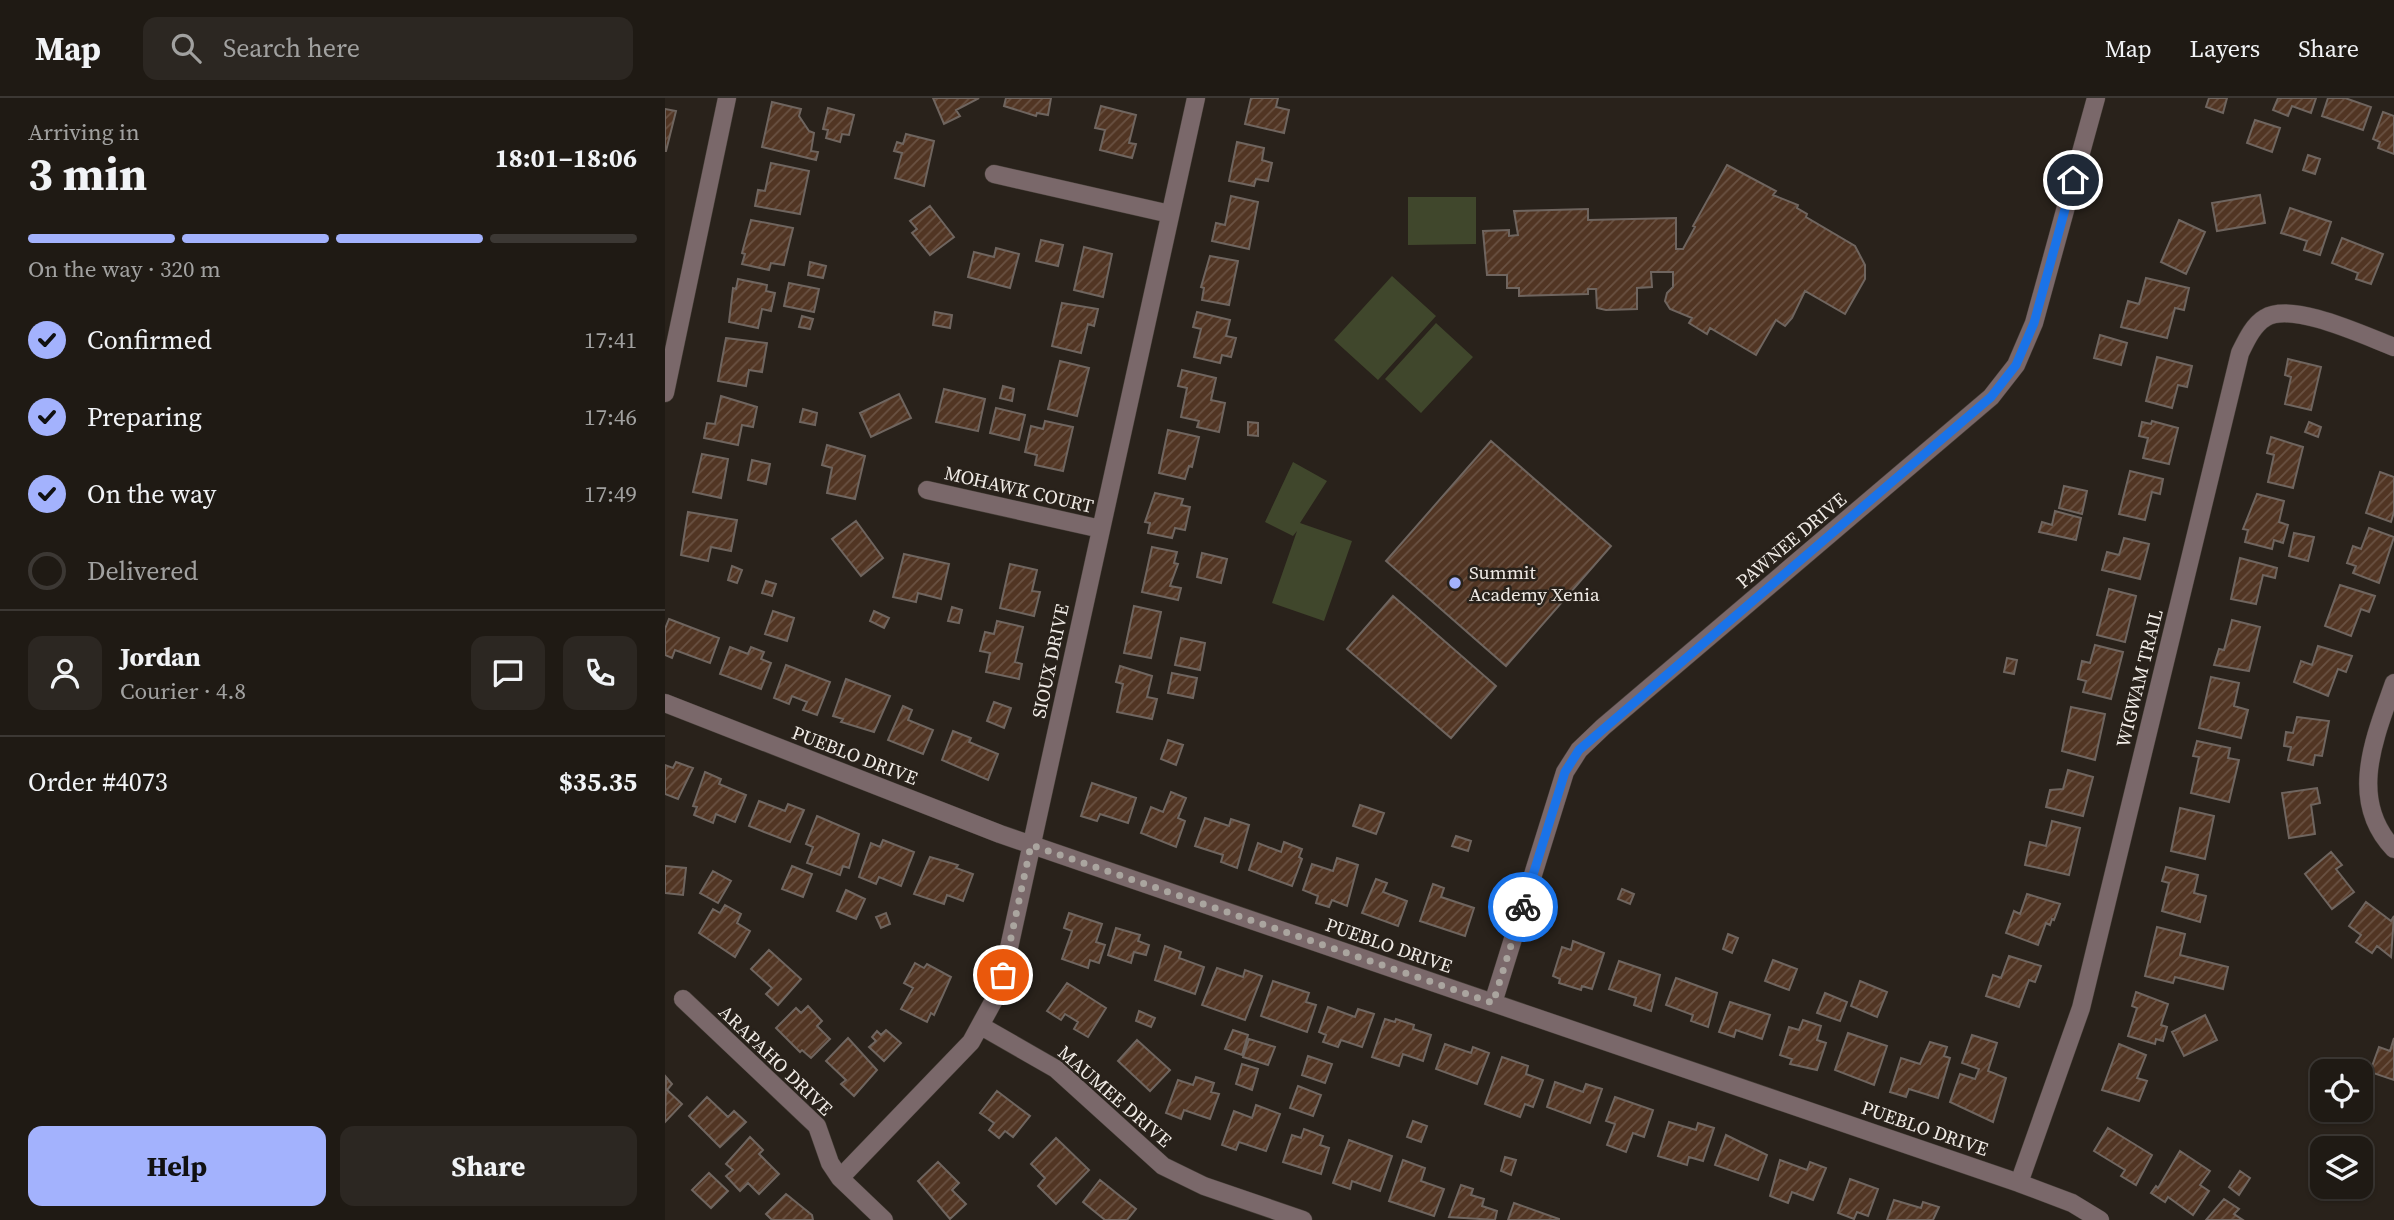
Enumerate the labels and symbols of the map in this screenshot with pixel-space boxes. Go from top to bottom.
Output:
pin [2043,150,2103,210]
street label: MOHAWK COURT [942,459,1097,519]
street label: PAWNEE DRIVE [1730,486,1852,594]
place label: Summit Academy Xenia [1469,559,1600,607]
marker: Summit Academy Xenia [1447,575,1463,591]
street label: SIOUX DRIVE [1025,601,1075,721]
street label: WIGWAM TRAIL [2109,606,2169,750]
street label: PUEBLO DRIVE [788,719,922,791]
courier [1488,872,1558,942]
street label: PUEBLO DRIVE [1322,911,1456,979]
pin [973,945,1033,1005]
street label: ARAPAHO DRIVE [713,999,839,1121]
street label: MAUMEE DRIVE [1052,1039,1178,1153]
street label: PUEBLO DRIVE [1858,1094,1992,1162]

